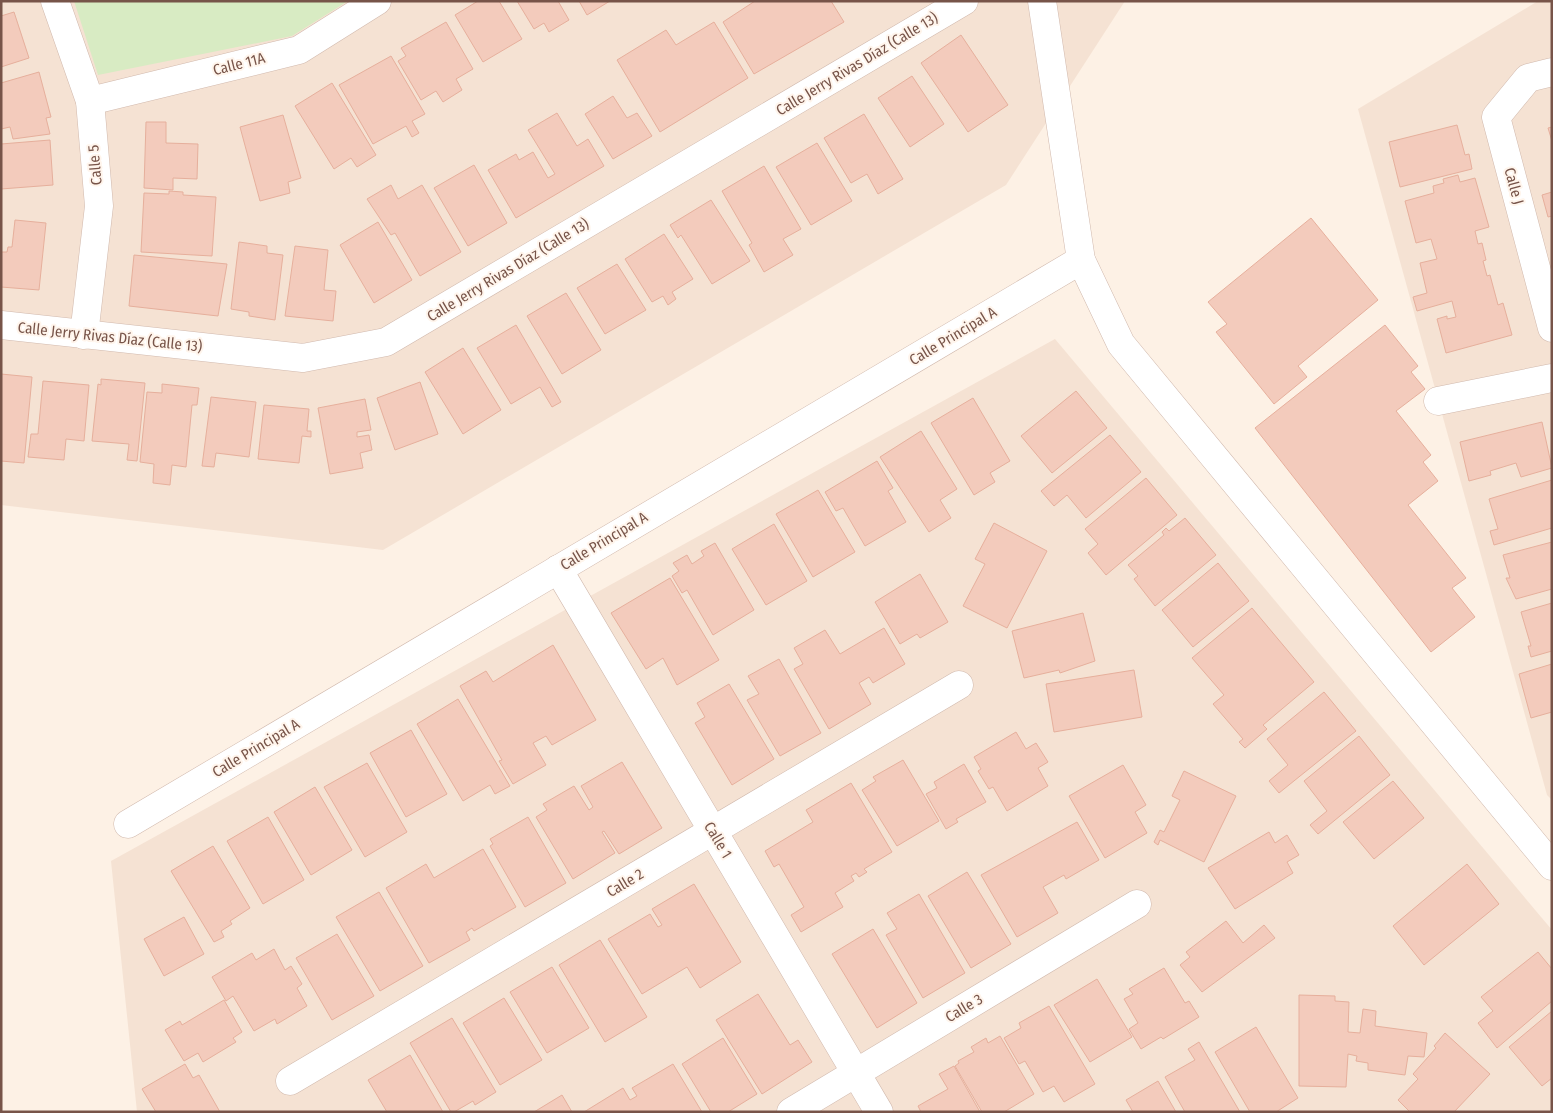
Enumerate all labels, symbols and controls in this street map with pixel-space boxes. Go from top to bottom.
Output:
street label: Calle Jerry Rivas Díaz (Calle 13) [773,9,941,119]
street label: Calle 11A [211,49,267,79]
street label: Calle 5 [84,144,106,186]
street label: Calle J [1500,166,1528,206]
street label: Calle Jerry Rivas Díaz (Calle 13) [424,215,592,325]
street label: Calle Principal A [906,303,1000,369]
street label: Calle Jerry Rivas Díaz (Calle 13) [17,318,203,356]
street label: Calle Principal A [557,508,651,574]
street label: Calle Principal A [209,715,303,781]
street label: Calle 1 [700,819,736,861]
street label: Calle 2 [603,865,647,901]
street label: Calle 3 [942,990,986,1026]

